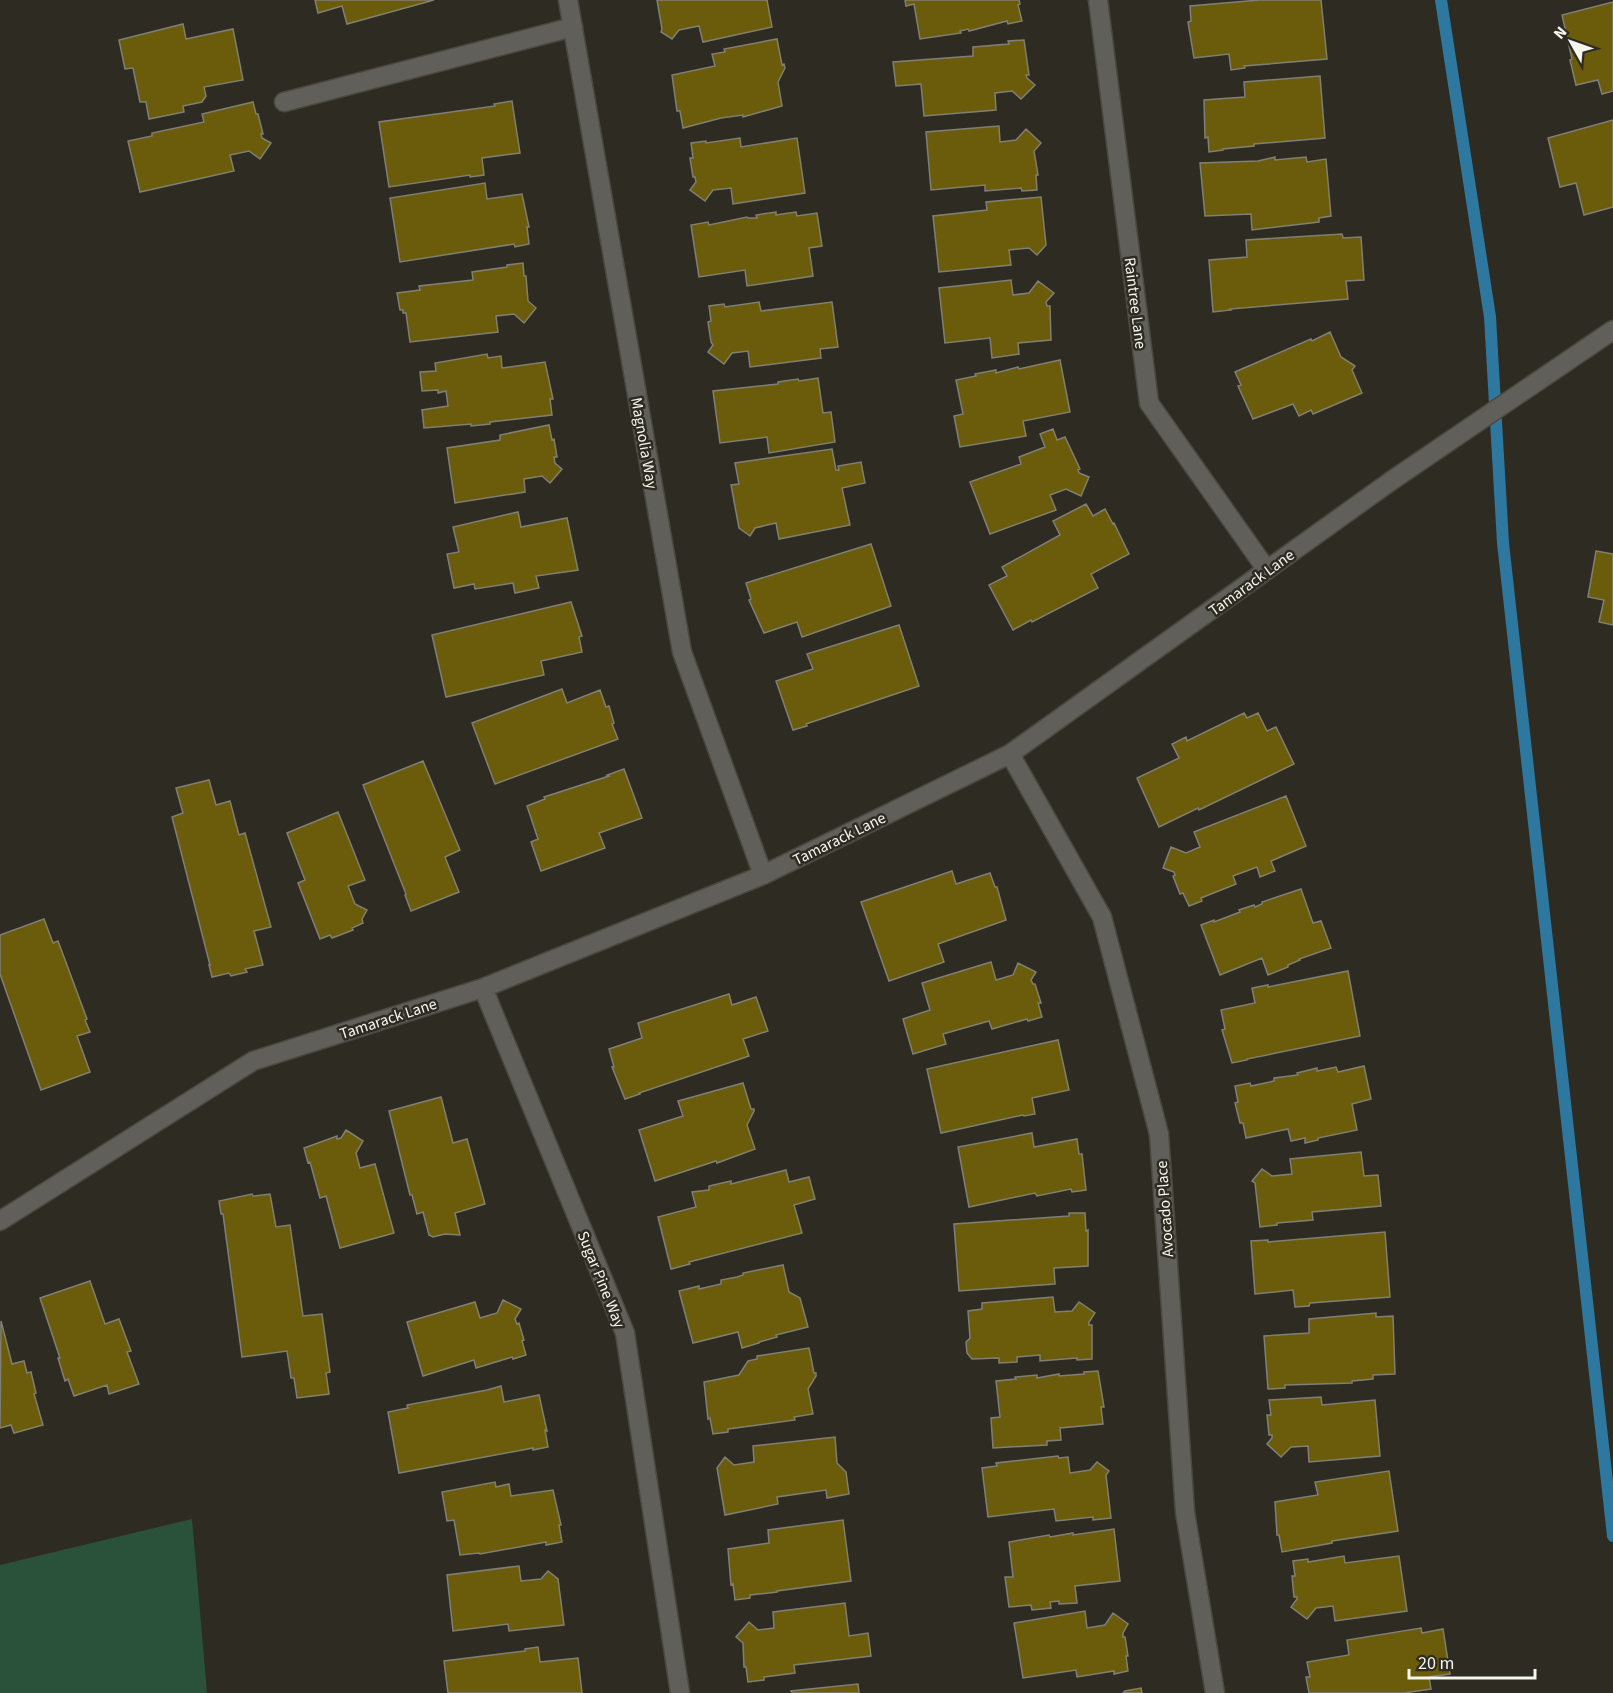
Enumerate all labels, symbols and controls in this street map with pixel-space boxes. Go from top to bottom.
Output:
north arrow [1541,12,1601,72]
text: N [1548,22,1572,44]
street label: Raintree Lane [1118,256,1152,350]
street label: Magnolia Way [625,396,663,491]
street label: Tamarack Lane [1204,544,1299,621]
street label: Tamarack Lane [789,807,890,871]
street label: Tamarack Lane [337,993,440,1045]
street label: Avocado Place [1151,1160,1179,1258]
street label: Sugar Pine Way [572,1228,631,1332]
scale bar [1409,1642,1535,1680]
text: 20 m [1418,1651,1454,1676]

